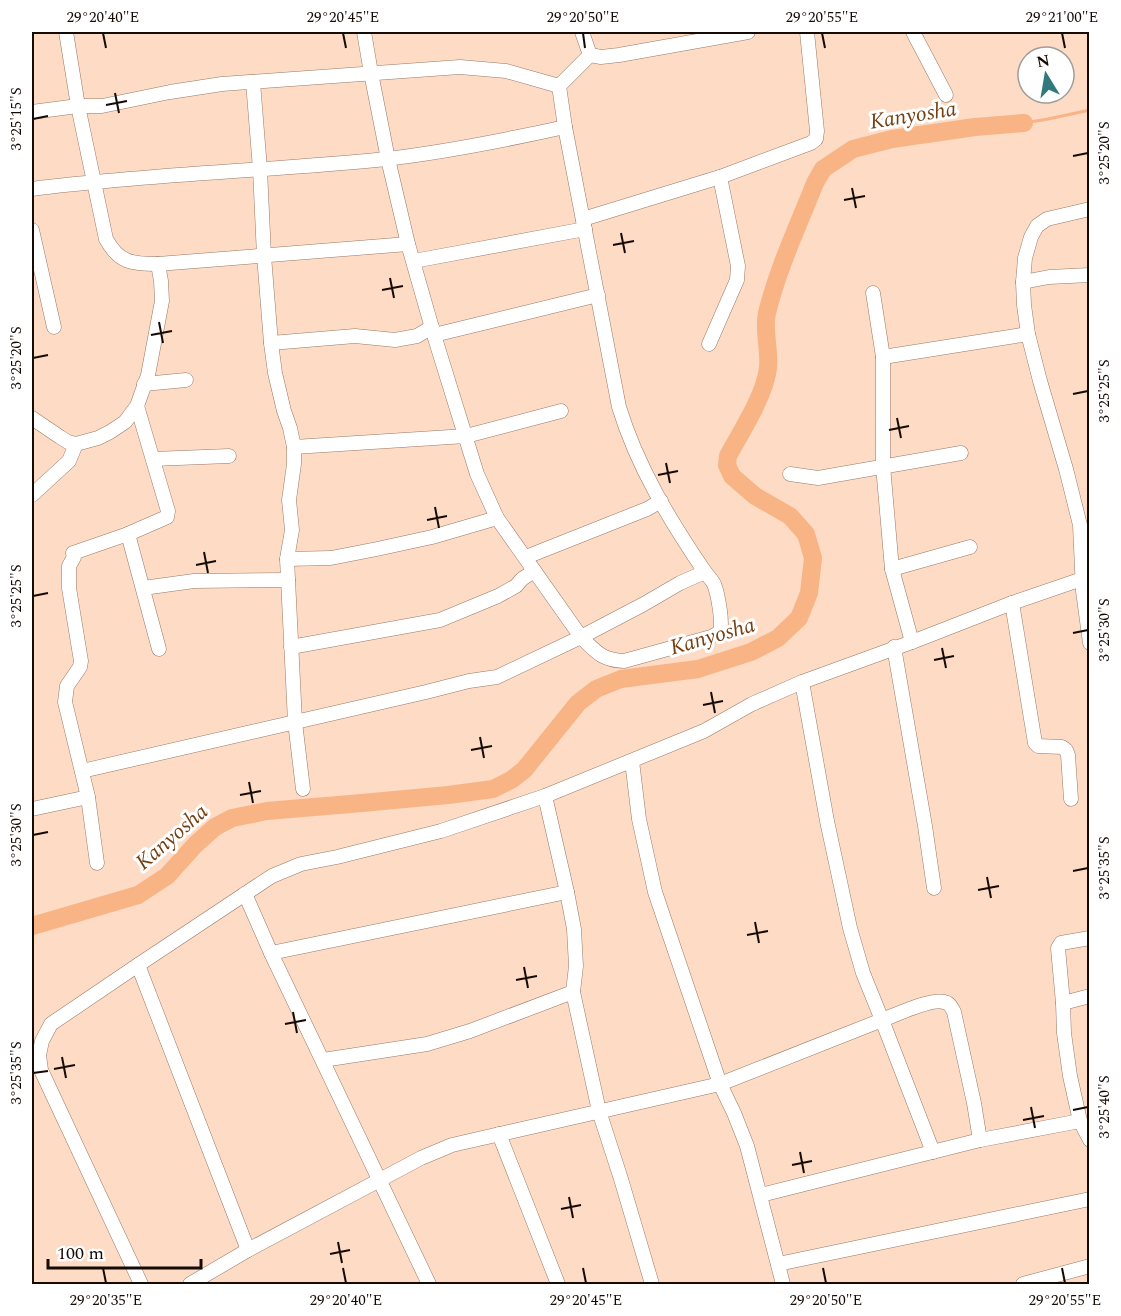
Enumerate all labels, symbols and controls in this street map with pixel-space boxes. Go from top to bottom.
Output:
text: 29°20'40"E [67,6,139,29]
text: 29°20'45"E [307,6,379,29]
text: 29°20'50"E [547,6,619,29]
text: 29°20'55"E [786,6,858,29]
text: 29°21'00"E [1026,6,1098,29]
north arrow [1016,45,1076,105]
text: N [1035,48,1052,74]
text: 3°25'15"S [5,87,28,151]
water label: Kanyosha [868,92,959,139]
text: 3°25'20"S [1093,121,1116,185]
text: 3°25'20"S [5,326,28,390]
text: 3°25'25"S [1093,359,1116,423]
text: 3°25'25"S [5,564,28,628]
text: 3°25'30"S [1093,598,1116,662]
water label: Kanyosha [666,609,759,664]
water label: Kanyosha [128,796,216,878]
text: 3°25'30"S [5,803,28,867]
text: 3°25'35"S [1093,836,1116,900]
text: 3°25'35"S [5,1041,28,1105]
text: 3°25'40"S [1093,1075,1116,1139]
scale bar [48,1232,201,1270]
text: 100 m [57,1240,104,1267]
text: 29°20'35"E [70,1289,142,1312]
text: 29°20'40"E [310,1289,382,1312]
text: 29°20'45"E [550,1289,622,1312]
text: 29°20'50"E [790,1289,862,1312]
text: 29°20'55"E [1029,1289,1101,1312]

